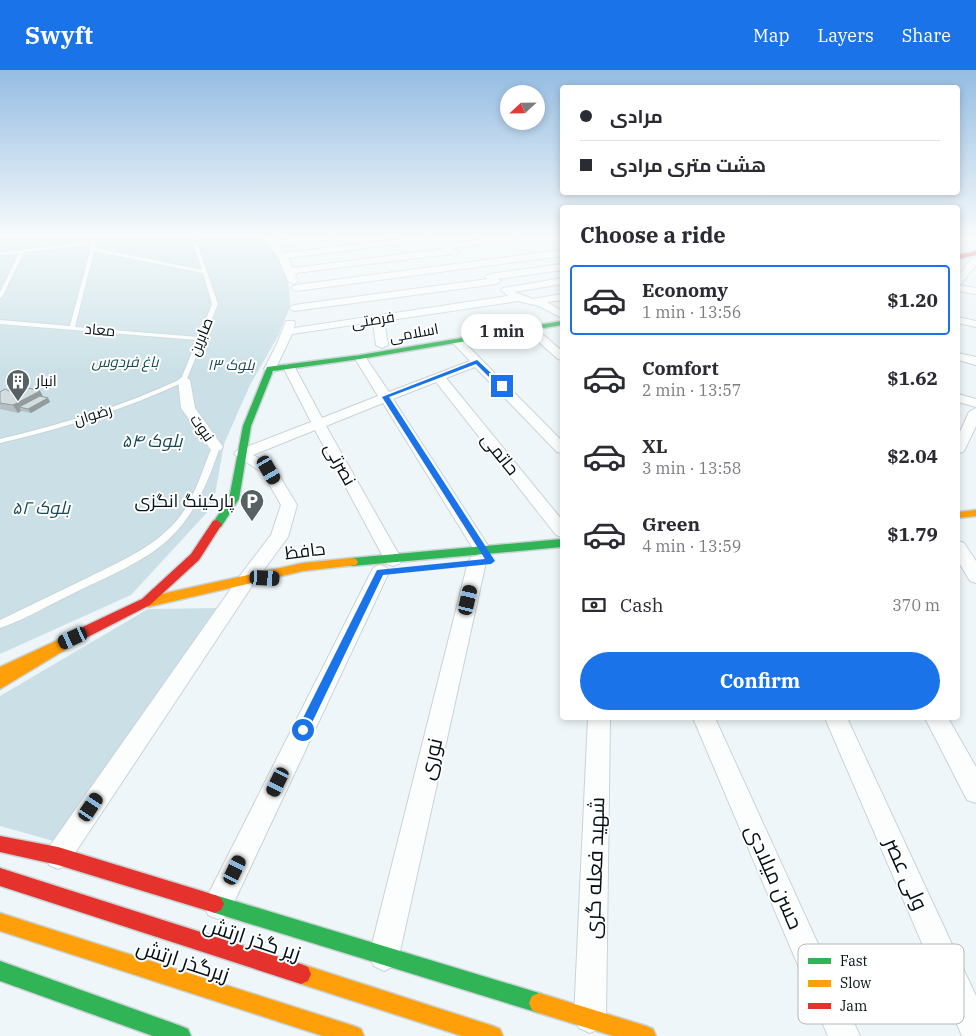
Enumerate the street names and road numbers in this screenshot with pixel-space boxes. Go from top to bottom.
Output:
street label: فرصتی [350,307,396,333]
street label: صابرین [184,315,218,359]
street label: معاد [84,319,116,340]
street label: اسلامی [388,319,440,347]
street label: رضوان [71,400,115,430]
street label: نبوت [186,410,218,445]
street label: حاتمی [476,428,524,480]
street label: نصرتی [319,438,362,489]
street label: حافظ [283,537,326,564]
street label: نوری [412,735,448,782]
street label: شهید فعله گری [578,796,610,940]
street label: حسن میلادی [739,820,810,933]
street label: ولی عصر [878,832,935,914]
street label: زیر گذر ارتش [200,909,305,967]
street label: زیرگذر ارتش [133,932,233,988]

